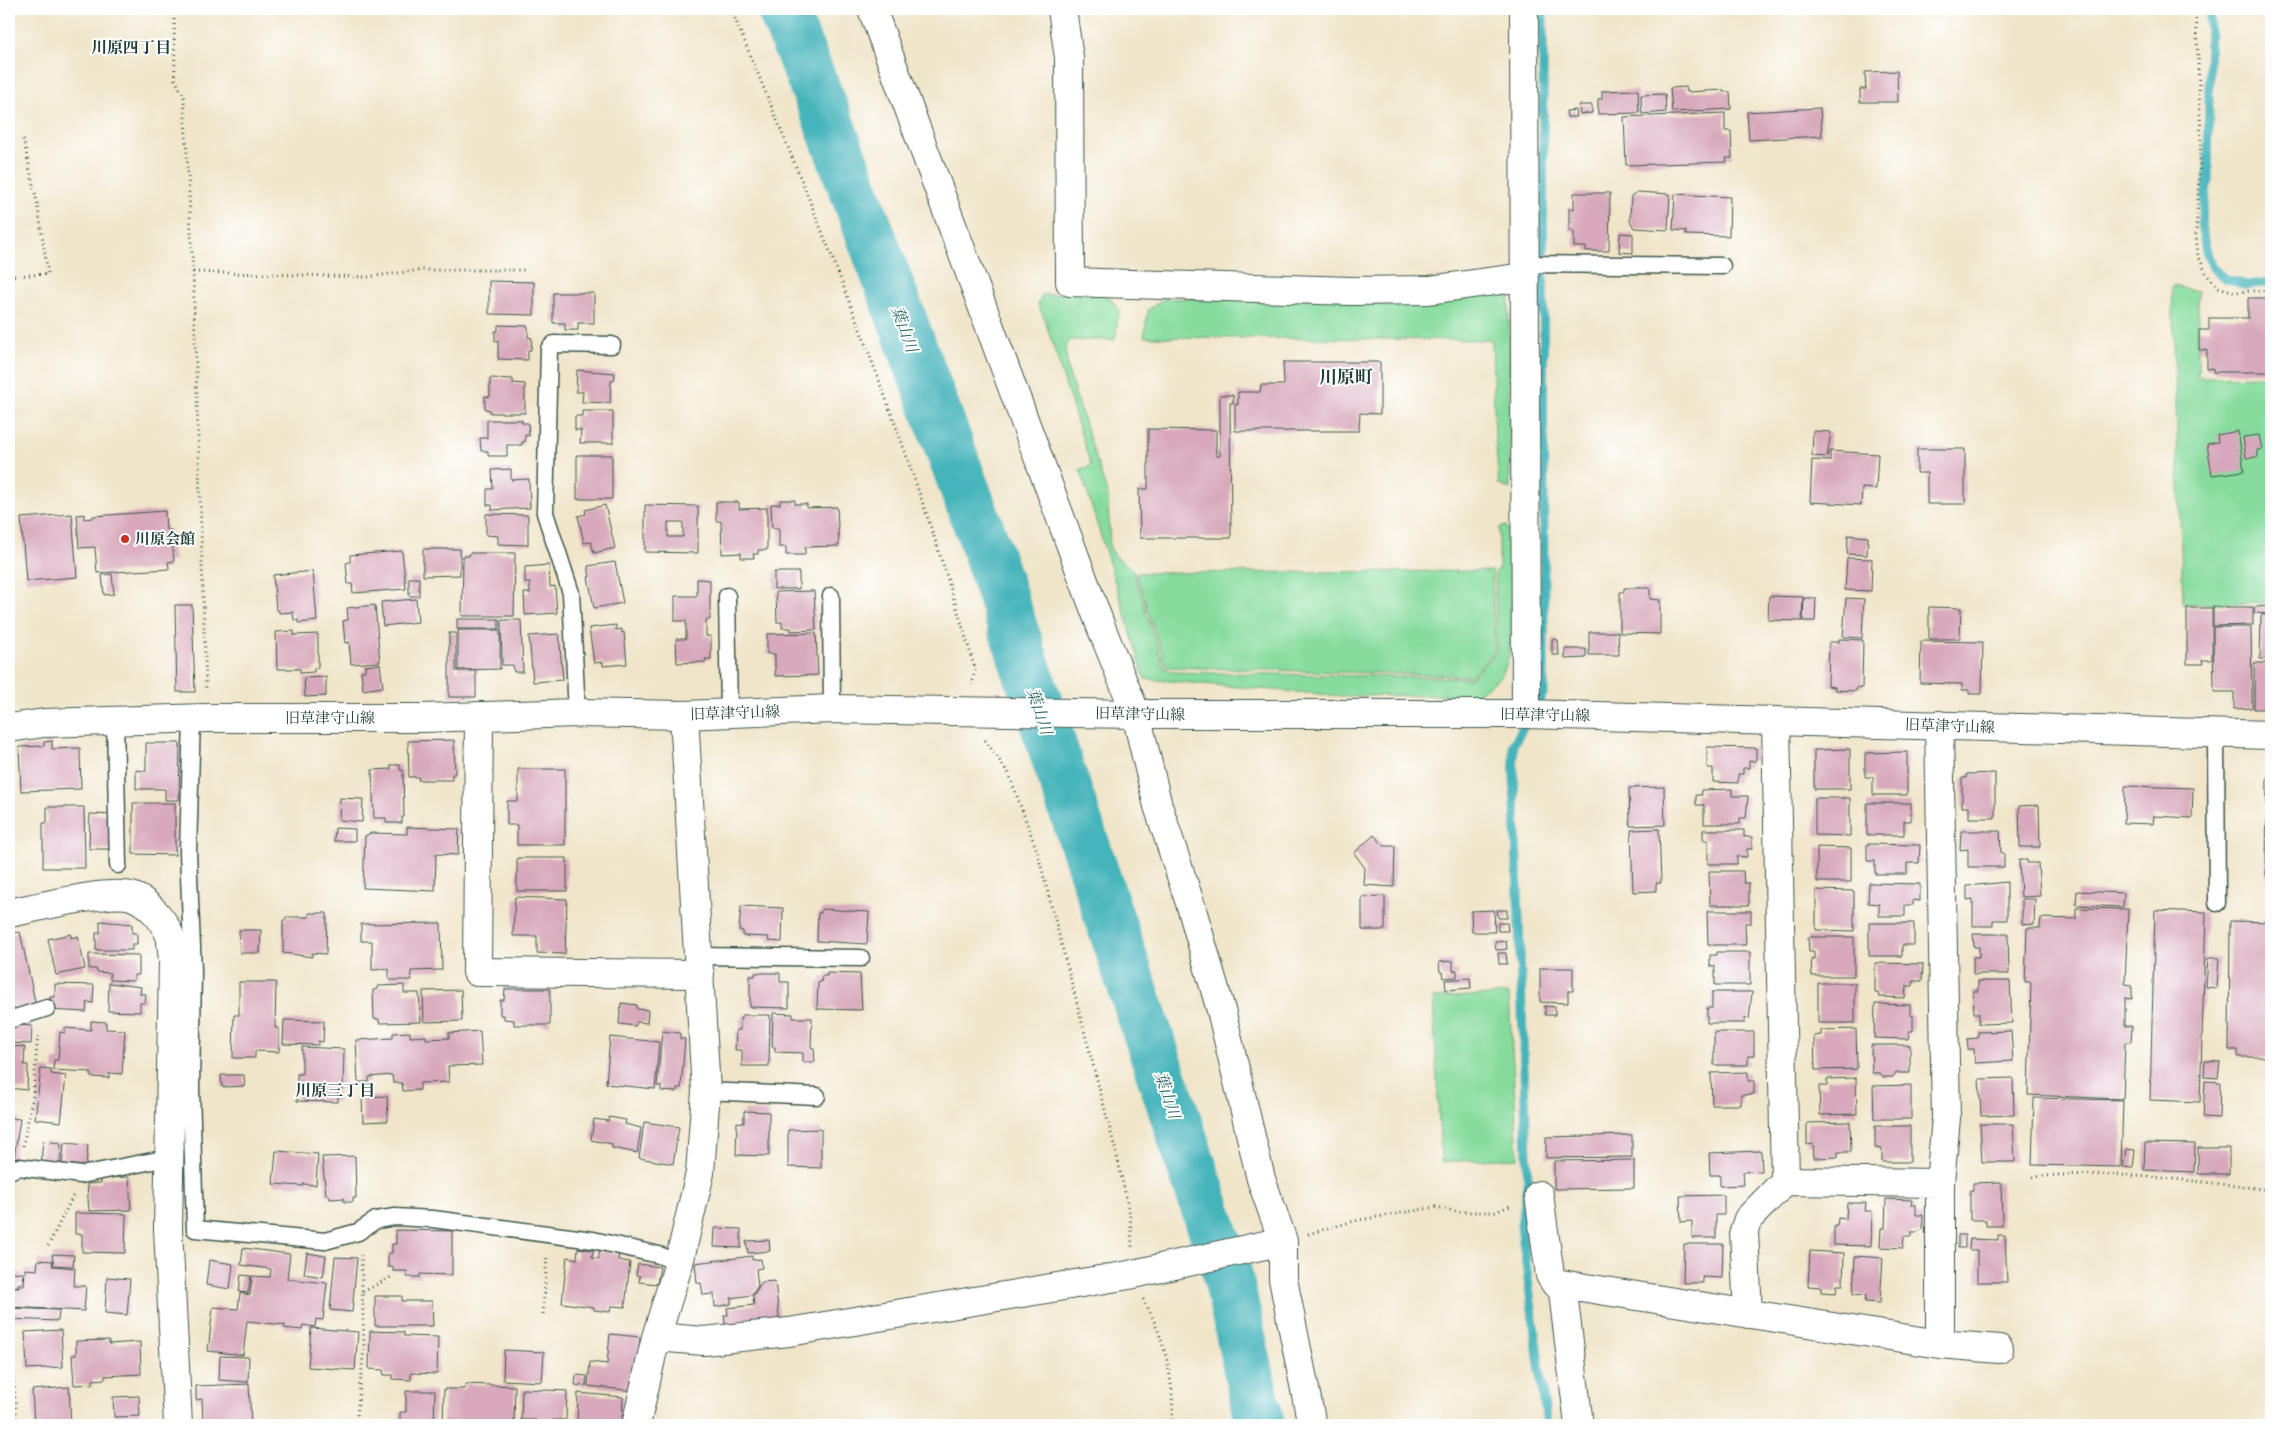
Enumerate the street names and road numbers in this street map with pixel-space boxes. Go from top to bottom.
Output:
street label: 旧草津守山線 [690,701,780,725]
street label: 旧草津守山線 [1095,703,1185,725]
street label: 旧草津守山線 [1500,704,1590,726]
street label: 旧草津守山線 [285,708,375,728]
street label: 旧草津守山線 [1905,714,1995,738]

